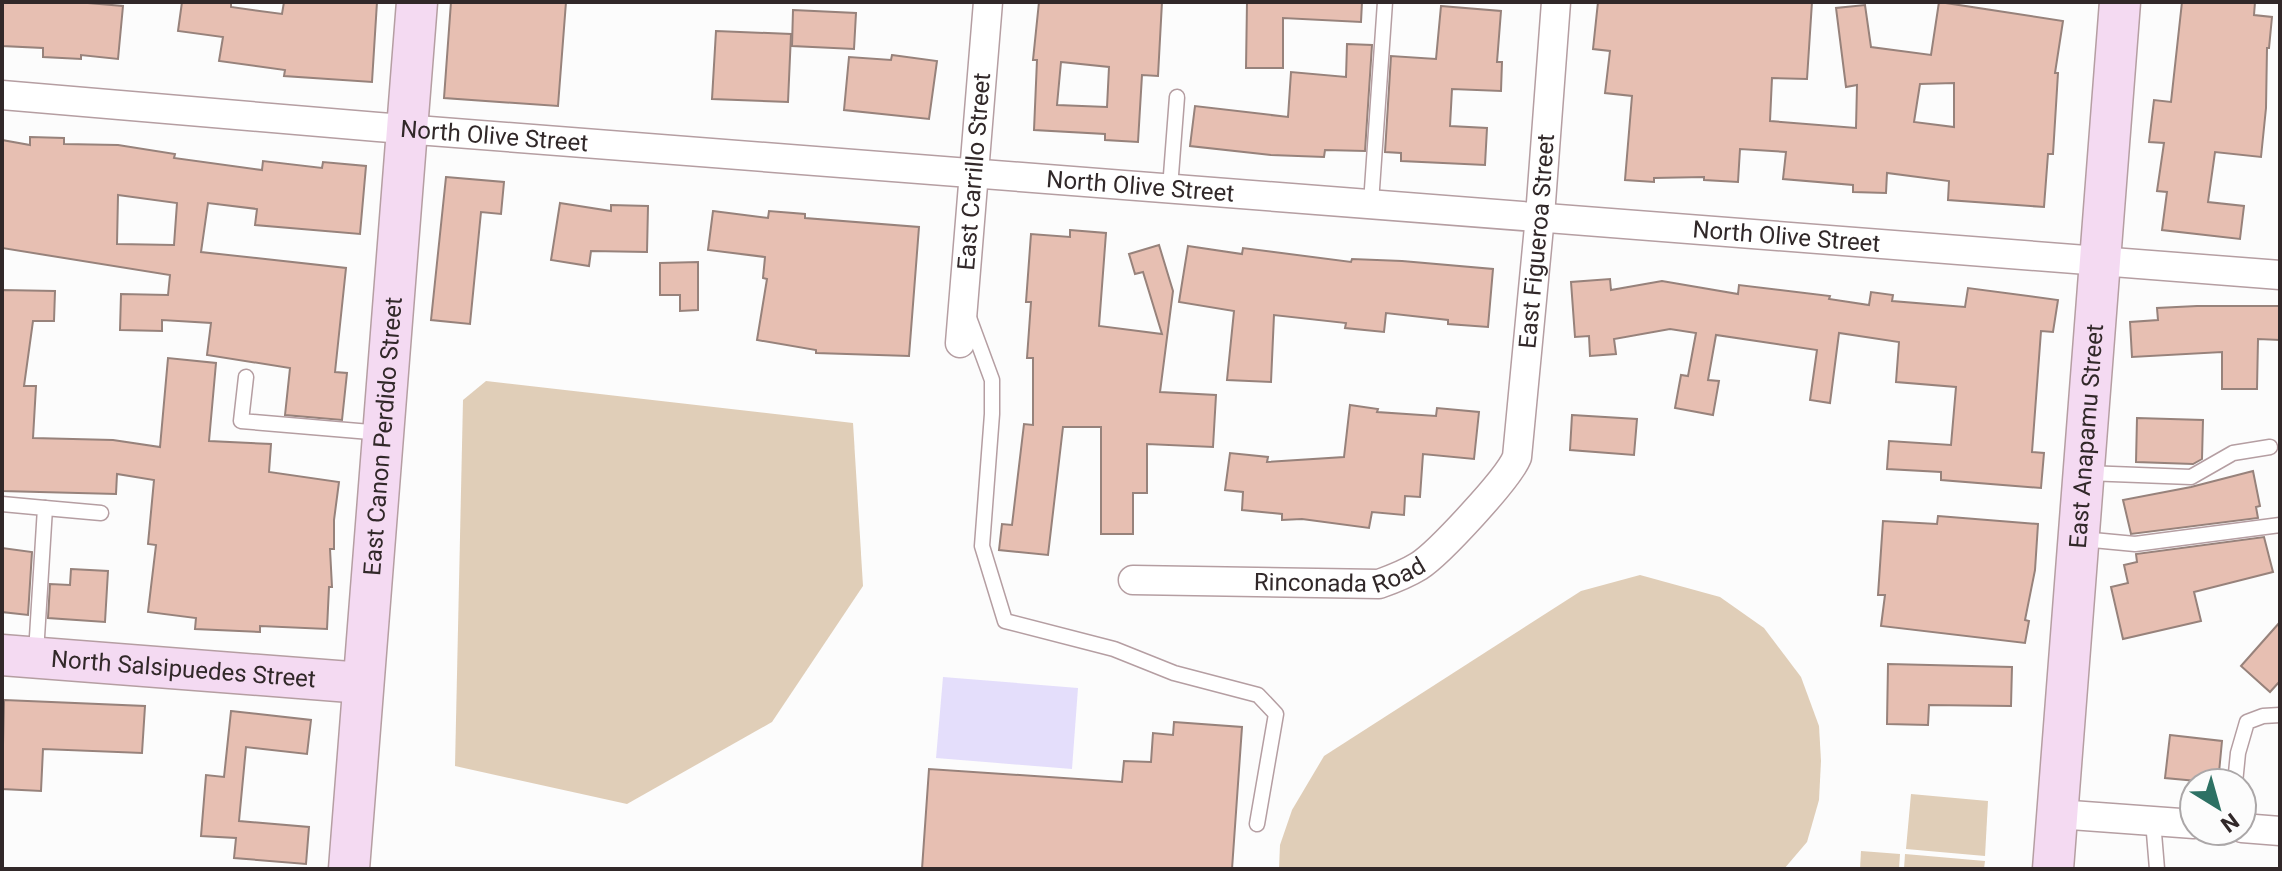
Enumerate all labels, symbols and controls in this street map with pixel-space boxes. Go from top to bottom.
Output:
street label: East Carrillo Street [952,71,996,272]
street label: North Olive Street [399,115,589,157]
street label: East Figueroa Street [1513,133,1560,350]
street label: North Olive Street [1045,165,1235,208]
street label: North Olive Street [1691,215,1881,258]
street label: East Canon Perdido Street [358,296,408,577]
street label: East Anapamu Street [2064,323,2109,550]
street label: Rinconada Road [1254,551,1431,599]
street label: North Salsipuedes Street [50,645,317,693]
north arrow [2178,767,2258,847]
text: N [2216,808,2243,837]

